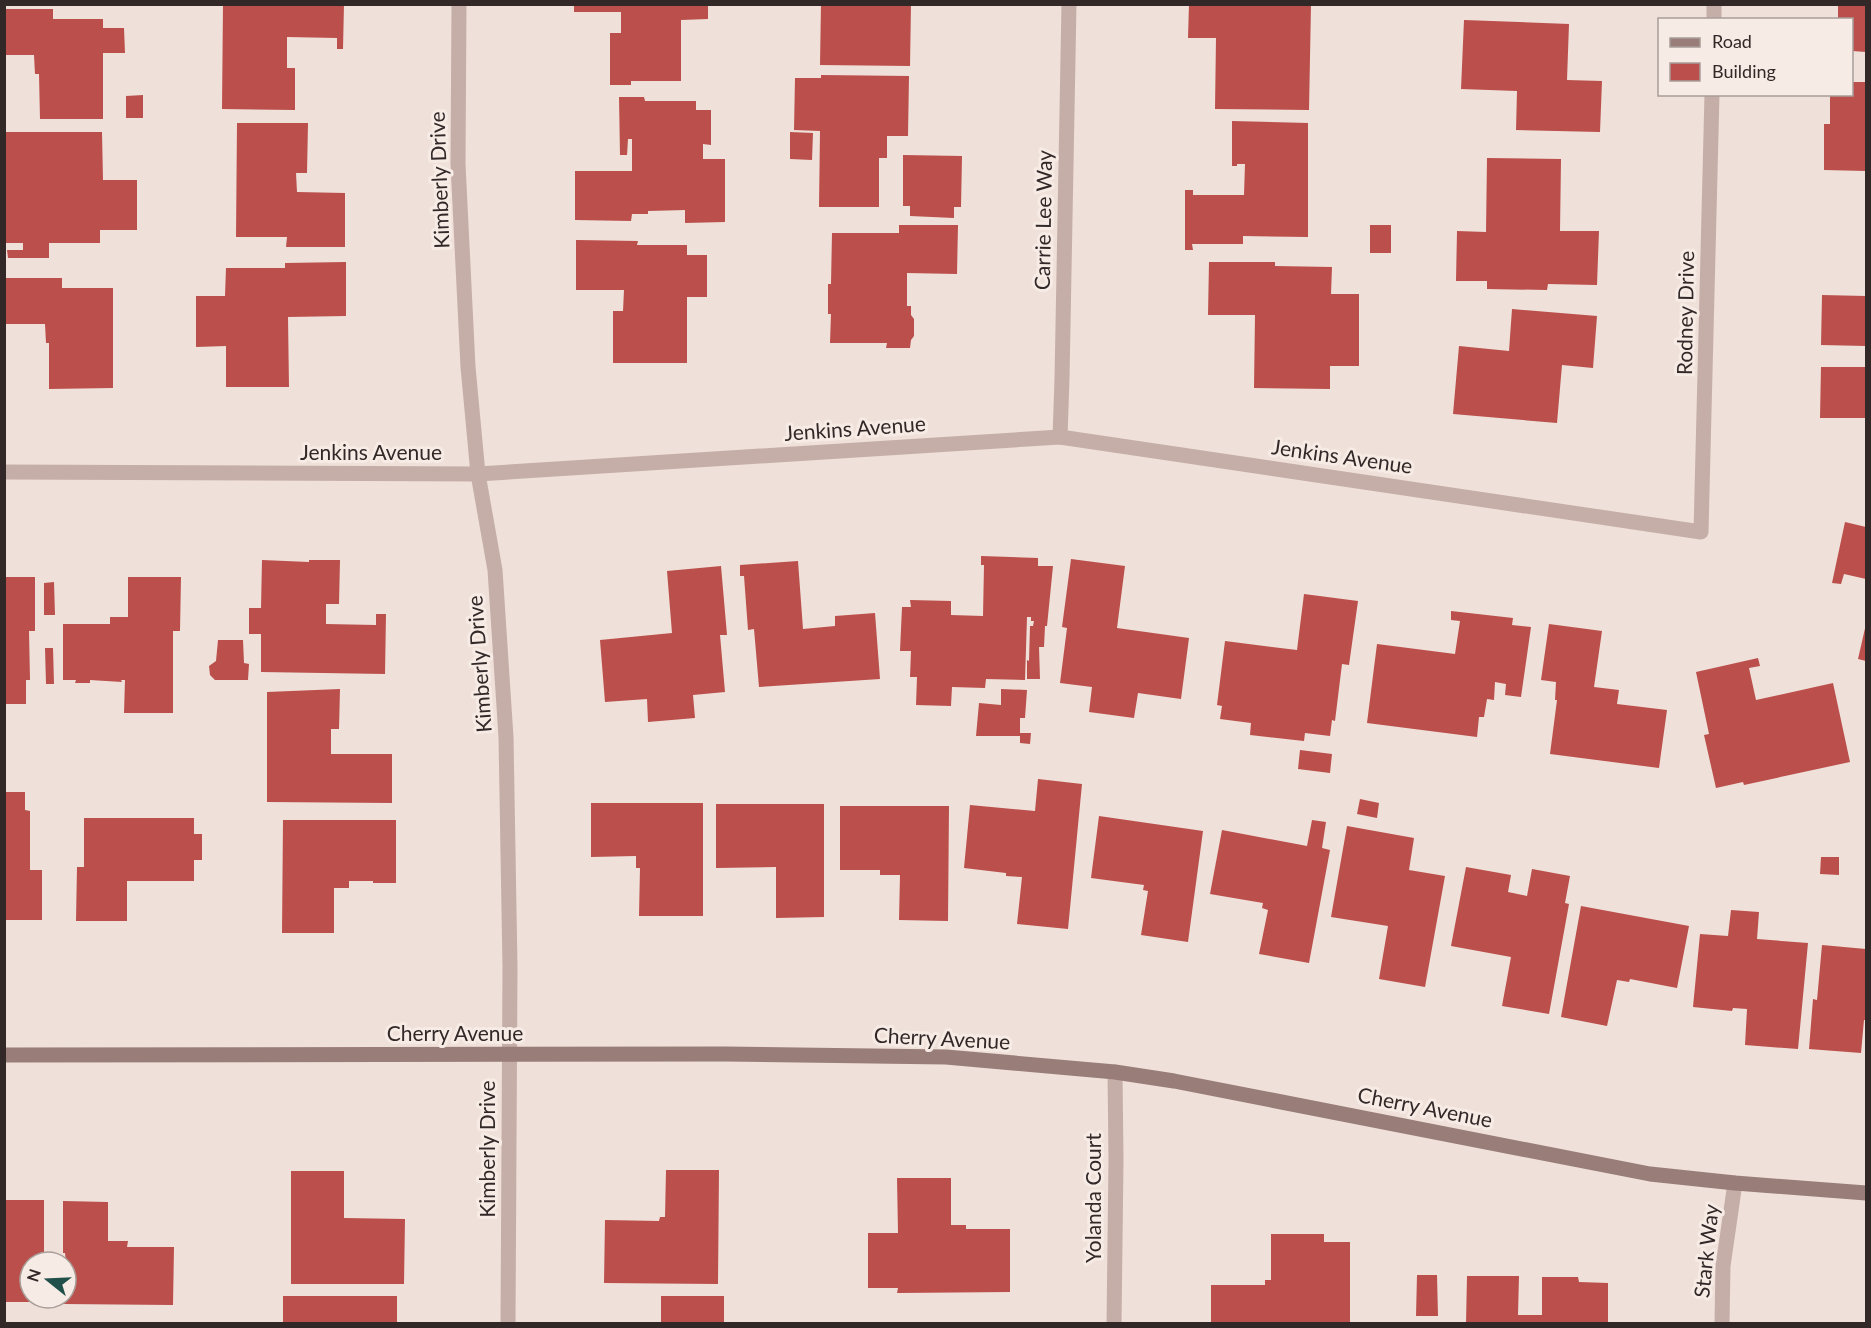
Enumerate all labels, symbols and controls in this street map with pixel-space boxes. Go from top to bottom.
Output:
legend [1658,18,1853,96]
text: Road [1712,30,1752,52]
text: Building [1712,60,1776,82]
street label: Kimberly Drive [424,111,453,249]
street label: Carrie Lee Way [1029,150,1056,290]
street label: Rodney Drive [1671,251,1698,375]
street label: Jenkins Avenue [783,410,927,445]
street label: Jenkins Avenue [1270,433,1414,478]
street label: Jenkins Avenue [300,439,442,464]
street label: Kimberly Drive [461,595,496,734]
street label: Cherry Avenue [387,1020,523,1045]
street label: Cherry Avenue [873,1021,1011,1054]
street label: Kimberly Drive [474,1080,499,1218]
street label: Cherry Avenue [1356,1081,1495,1132]
street label: Yolanda Court [1080,1133,1105,1263]
street label: Stark Way [1688,1203,1723,1299]
north arrow [18,1250,78,1310]
text: N [22,1266,44,1284]

